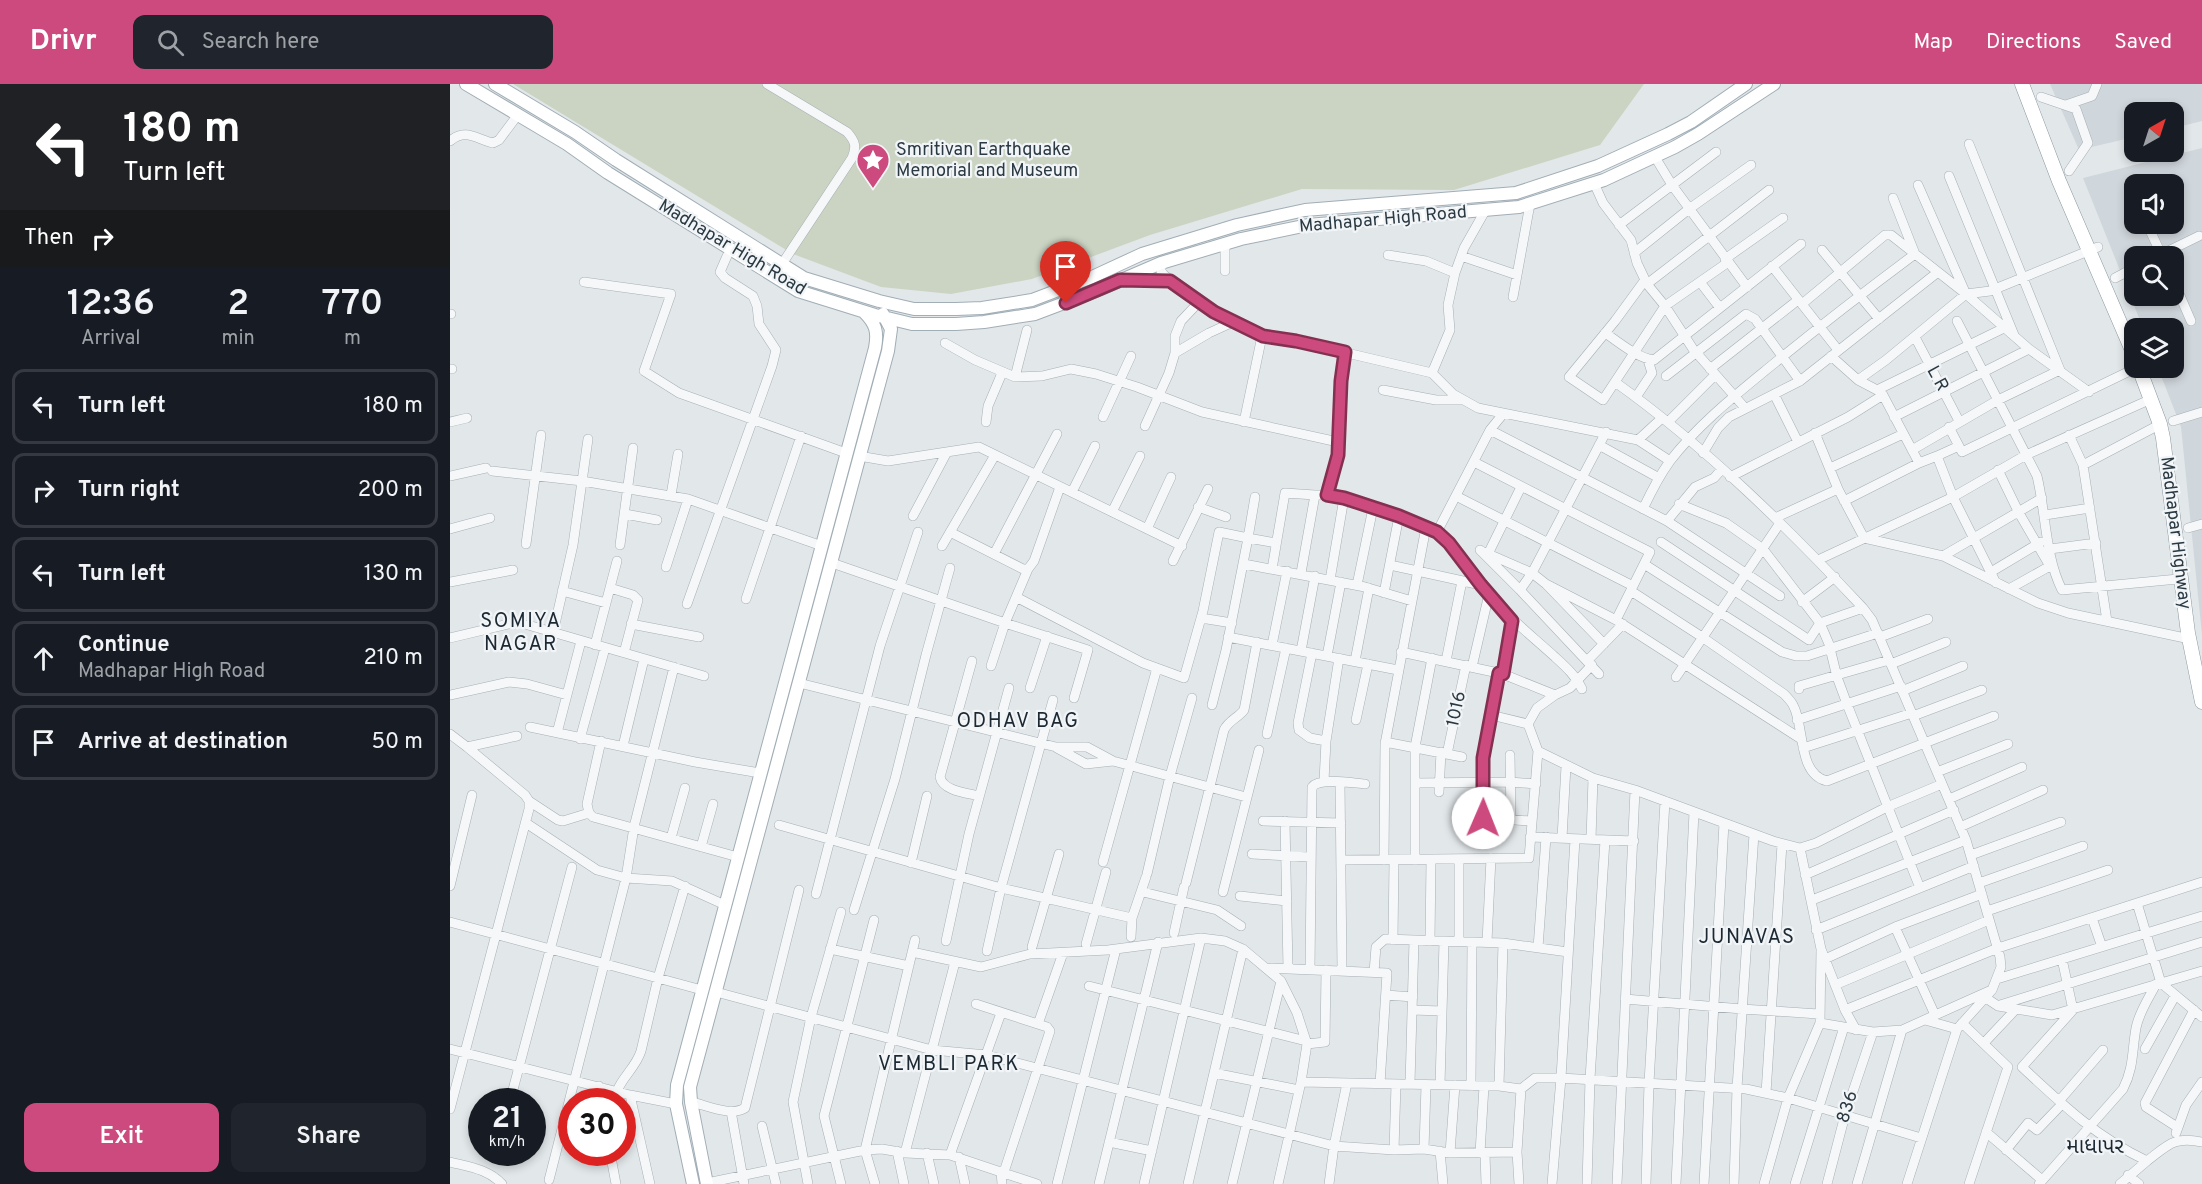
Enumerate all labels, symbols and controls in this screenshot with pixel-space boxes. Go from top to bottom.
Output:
search box [133,15,553,69]
text: Drivr [30,24,97,60]
icon: search [154,26,187,59]
text: Search here [202,29,319,56]
text: Map [1913,29,1953,56]
text: Directions [1986,29,2081,56]
text: Saved [2114,29,2172,56]
north arrow [2124,102,2184,162]
map controls [2124,102,2184,378]
text: 180 m [123,104,240,157]
icon: left [24,108,102,186]
place label: Smritivan Earthquake Memorial and Museum [896,139,1078,183]
place icon: Smritivan Earthquake Memorial and Museum [855,142,891,189]
text: Turn left [123,156,225,190]
button: sound [2124,174,2184,234]
street label: Madhapar High Road [654,195,810,301]
street label: Madhapar High Road [1298,201,1468,239]
icon: right [86,222,119,255]
text: Then [24,225,74,252]
pin [1040,241,1091,303]
button: search [2124,246,2184,306]
icon: arrive [1049,250,1082,283]
text: 12:36 [67,282,155,328]
text: 2 [227,282,249,328]
text: 770 [322,282,383,328]
button: layers [2124,318,2184,378]
text: Arrival [81,326,141,352]
text: min [222,326,255,352]
text: m [344,326,361,352]
street label: L R [1921,362,1953,396]
icon: left [27,390,60,423]
text: Turn left [78,393,166,420]
text: 180 m [364,393,423,420]
street label: Madhapar Highway [2154,455,2196,611]
icon: right [27,474,60,507]
text: Turn right [78,477,180,504]
text: 200 m [358,477,423,504]
icon: left [27,558,60,591]
text: Turn left [78,561,166,588]
text: 130 m [364,561,423,588]
district label: SOMIYA NAGAR [480,609,562,658]
text: Continue [78,632,169,659]
icon: ahead [27,642,60,675]
text: 210 m [363,645,423,672]
text: Madhapar High Road [78,659,265,685]
street label: 1016 [1442,689,1472,729]
district label: ODHAV BAG [957,709,1079,735]
icon: arrive [27,726,60,759]
text: Arrive at destination [78,729,288,756]
text: 50 m [371,729,423,756]
position arrow [1451,786,1515,850]
district label: JUNAVAS [1698,925,1796,951]
district label: VEMBLI PARK [878,1052,1020,1078]
speed limit sign: 30 [558,1088,636,1166]
street label: 836 [1832,1088,1864,1126]
text: 21 [492,1101,522,1138]
button: Exit [24,1103,219,1172]
button: Share [231,1103,426,1172]
text: km/h [489,1133,525,1152]
district label: માધાપર [2066,1134,2124,1161]

